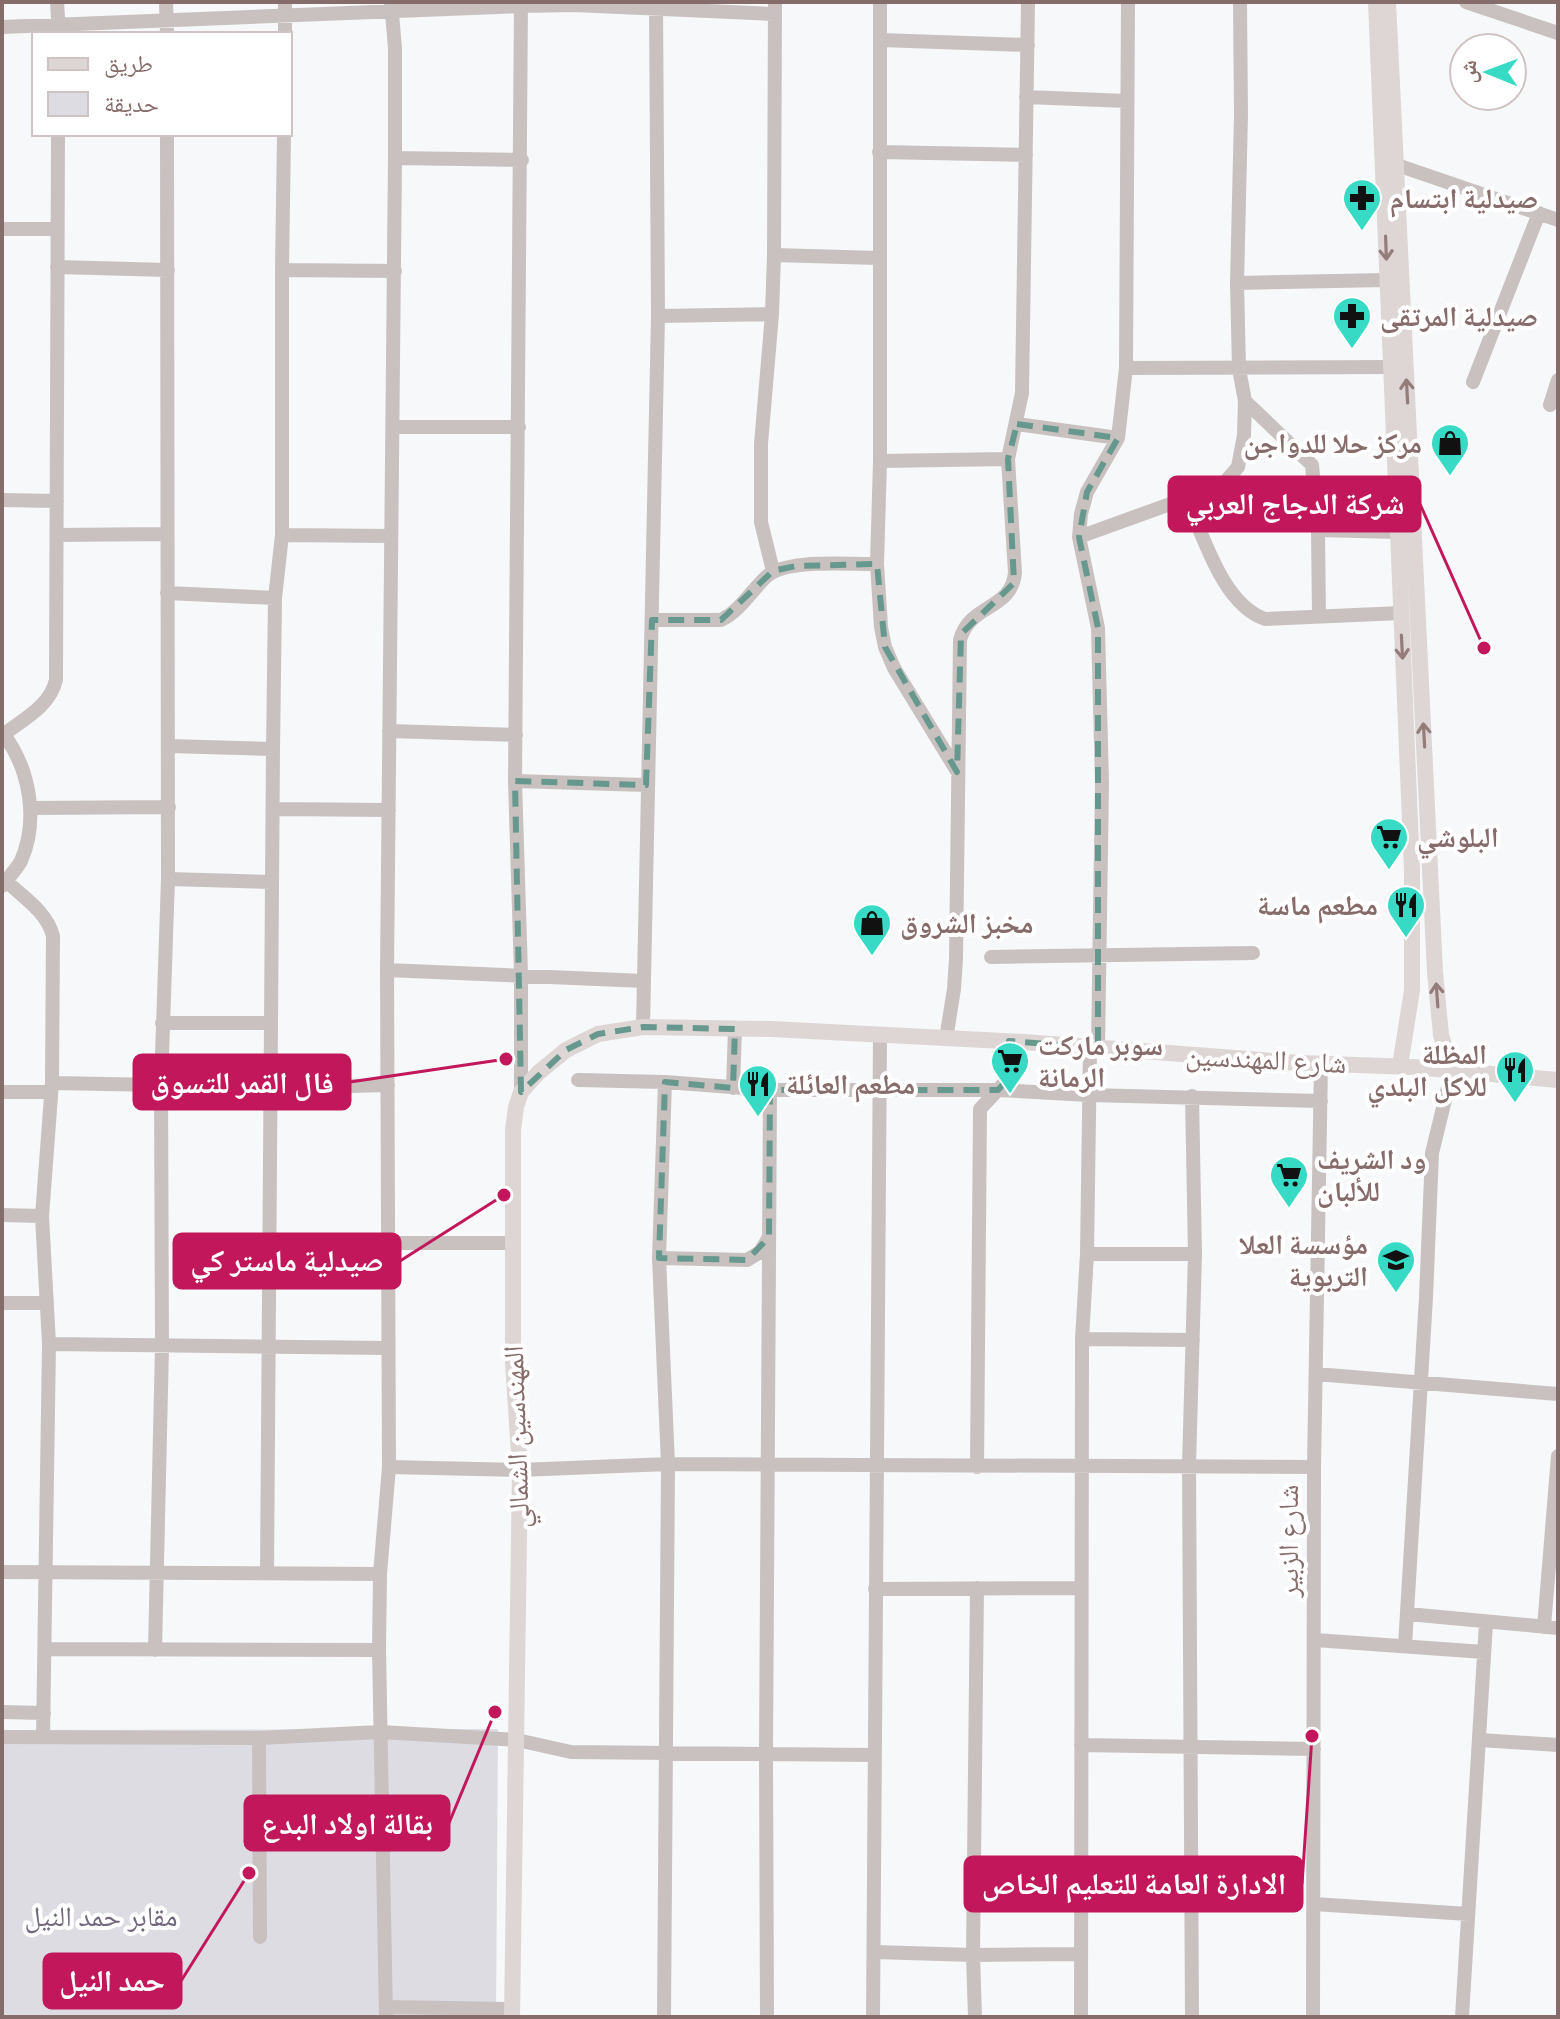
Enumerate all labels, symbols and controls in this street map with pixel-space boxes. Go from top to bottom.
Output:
legend [32,32,292,136]
north arrow [1448,32,1528,112]
text: طريق [104,50,153,78]
text: ش [1455,60,1482,84]
text: حديقة [104,90,159,118]
pharmacy icon: صيدلية ابتسام [1341,177,1383,232]
place label: صيدلية ابتسام [1390,182,1538,218]
one-way arrow [1379,234,1394,261]
pharmacy icon: صيدلية المرتقى [1331,295,1373,350]
place label: صيدلية المرتقى [1380,300,1538,334]
one-way arrow [1399,378,1414,405]
shop icon: مركز حلا للدواجن [1429,422,1471,477]
place label: مركز حلا للدواجن [1243,427,1422,461]
callout: شركة الدجاج العربي [1169,477,1420,531]
text: شركة الدجاج العربي [1185,486,1405,527]
one-way arrow [1395,633,1410,660]
one-way arrow [1416,722,1431,749]
supermarket icon: البلوشي [1368,816,1410,871]
place label: البلوشي [1417,821,1499,860]
restaurant icon: مطعم ماسة [1385,884,1427,939]
place label: مطعم ماسة [1257,889,1378,924]
shop icon: مخبز الشروق [851,902,893,957]
place label: مخبز الشروق [900,907,1033,940]
one-way arrow [1429,982,1444,1009]
place label: سوبر ماركت الرمانة [1038,1029,1163,1094]
place label: المظلة للاكل البلدي [1367,1038,1487,1109]
street label: شارع المهندسين [1185,1039,1347,1081]
supermarket icon: سوبر ماركت الرمانة [989,1040,1031,1095]
restaurant icon: المظلة للاكل البلدي [1494,1049,1536,1104]
callout: فال القمر للتسوق [134,1055,350,1109]
restaurant icon: مطعم العائلة [737,1063,779,1118]
text: فال القمر للتسوق [150,1065,334,1101]
place label: مطعم العائلة [786,1068,915,1103]
place label: ود الشريف للألبان [1317,1143,1426,1208]
supermarket icon: ود الشريف للألبان [1268,1154,1310,1209]
place label: مؤسسة العلا التربوية [1239,1228,1368,1293]
callout: صيدلية ماستر كي [174,1234,400,1288]
school or university icon: مؤسسة العلا التربوية [1375,1239,1417,1294]
text: صيدلية ماستر كي [190,1243,384,1284]
street label: المهندسين الشمالي [497,1345,542,1529]
street label: شارع الزبير [1272,1485,1306,1598]
callout: بقالة اولاد البدع [245,1796,449,1850]
text: بقالة اولاد البدع [261,1806,433,1843]
callout: الادارة العامة للتعليم الخاص [965,1857,1302,1911]
text: الادارة العامة للتعليم الخاص [982,1866,1286,1904]
park label: مقابر حمد النيل [25,1900,177,1934]
callout: حمد النيل [44,1954,181,2008]
text: حمد النيل [59,1963,165,1999]

